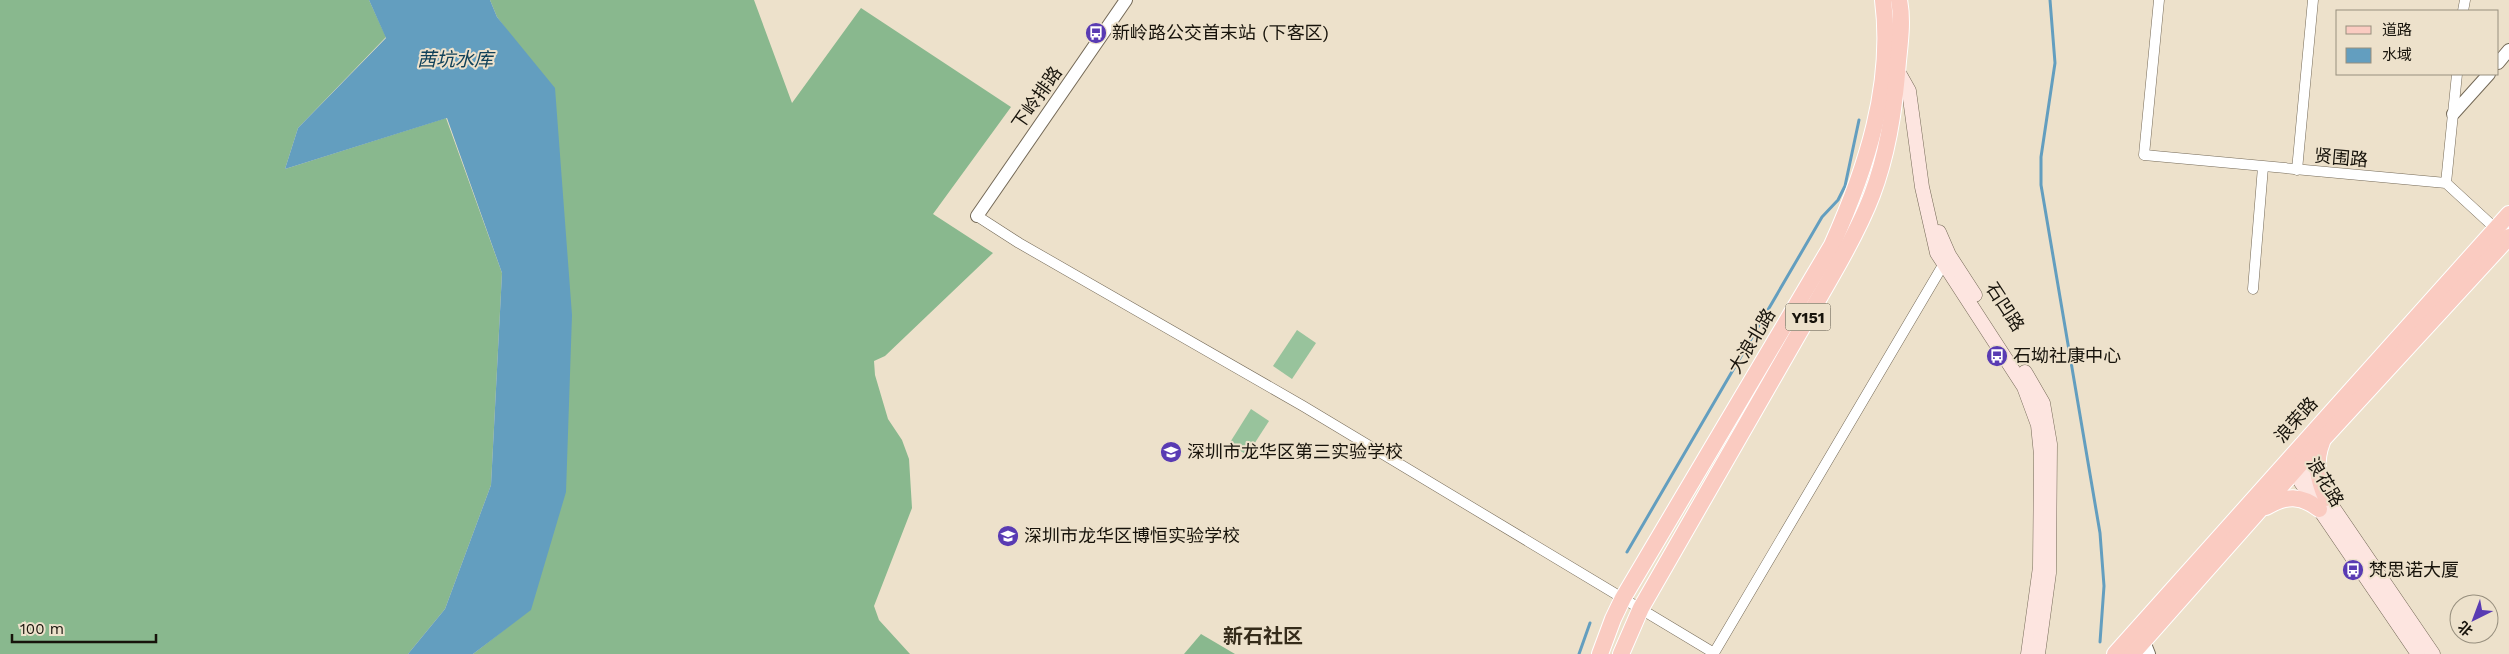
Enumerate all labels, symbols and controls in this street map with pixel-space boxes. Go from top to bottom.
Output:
legend [2336,10,2499,75]
bus stop icon: 新岭路公交首末站 (下客区) [1084,21,1108,45]
text: 道路 [2382,21,2412,39]
place label: 新岭路公交首末站 (下客区) [1112,22,1329,43]
text: 水域 [2382,46,2412,64]
water label: 茜坑水库 [417,48,496,71]
street label: 下岭排路 [1007,62,1066,133]
street label: 贤围路 [2313,145,2369,170]
street label: 石凹路 [1982,278,2029,335]
street label: 大浪北路 [1724,304,1779,377]
road number: Y151 [1786,304,1830,330]
bus stop icon: 石坳社康中心 [1985,344,2009,368]
place label: 石坳社康中心 [2013,345,2121,366]
street label: 浪荣路 [2270,393,2321,447]
school or university icon: 深圳市龙华区第三实验学校 [1159,440,1183,464]
place label: 深圳市龙华区第三实验学校 [1187,441,1403,462]
street label: 浪花路 [2303,453,2348,510]
school or university icon: 深圳市龙华区博恒实验学校 [996,524,1020,548]
place label: 深圳市龙华区博恒实验学校 [1024,525,1240,546]
bus stop icon: 梵思诺大厦 [2341,558,2365,582]
place label: 梵思诺大厦 [2369,559,2459,580]
north arrow [2449,594,2499,644]
scale bar [12,612,156,644]
text: 北 [2455,618,2476,639]
text: 100 m [20,620,64,638]
district label: 新石社区 [1223,624,1303,648]

